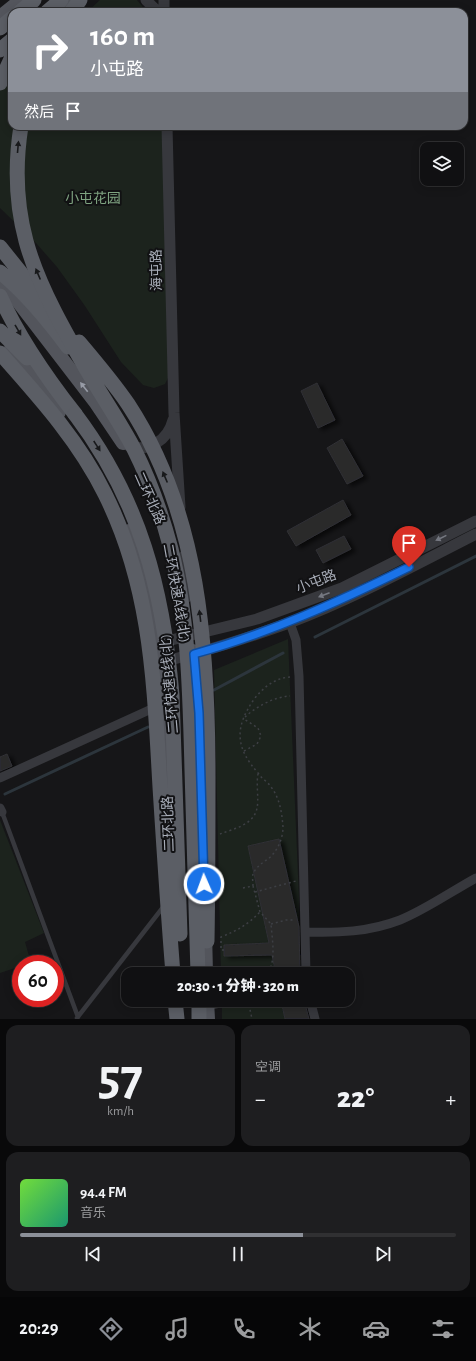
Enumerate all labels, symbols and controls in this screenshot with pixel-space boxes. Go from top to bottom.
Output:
text: 160 m [90,23,155,51]
icon: right [24,24,76,76]
text: 小屯路 [90,61,144,79]
icon: arrive [62,100,84,122]
text: 然后 [24,105,54,120]
one-way arrow [15,141,22,153]
map controls [420,142,464,186]
button: layers [420,142,464,186]
park label: 小屯花园 [65,191,121,206]
street label: 海屯路 [149,249,164,291]
one-way arrow [35,269,41,280]
one-way arrow [14,324,21,336]
one-way arrow [79,382,88,393]
one-way arrow [93,441,101,451]
street label: 二环北路 [131,469,169,527]
one-way arrow [161,470,167,482]
pin [392,526,426,567]
icon: arrive [398,532,420,554]
one-way arrow [435,535,447,542]
street label: 二环快速A线(北) [160,542,194,644]
street label: 小屯路 [294,567,338,596]
one-way arrow [317,592,329,598]
one-way arrow [197,610,203,622]
street label: 二环快速B线(北) [157,634,181,734]
street label: 二环北路 [159,796,177,852]
position arrow [183,863,225,905]
speed limit sign: 60 [12,955,64,1007]
text: 20:30 · 1 分钟 · 320 m [177,979,299,994]
text: 57 [98,1052,143,1104]
text: 空调 [255,1061,281,1074]
text: 22° [337,1083,374,1113]
text: − [255,1088,266,1110]
text: + [445,1088,456,1110]
text: km/h [107,1105,134,1118]
text: 94.4 FM [80,1185,127,1200]
text: 音乐 [80,1207,106,1220]
icon: previous [82,1243,104,1265]
icon: pause [227,1243,249,1265]
icon: next [372,1243,394,1265]
icon: directions [97,1315,125,1343]
icon: music [163,1315,191,1343]
icon: phone [230,1315,258,1343]
icon: climate [296,1315,324,1343]
icon: car [362,1315,390,1343]
icon: filters [429,1315,457,1343]
text: 20:29 [19,1320,58,1338]

